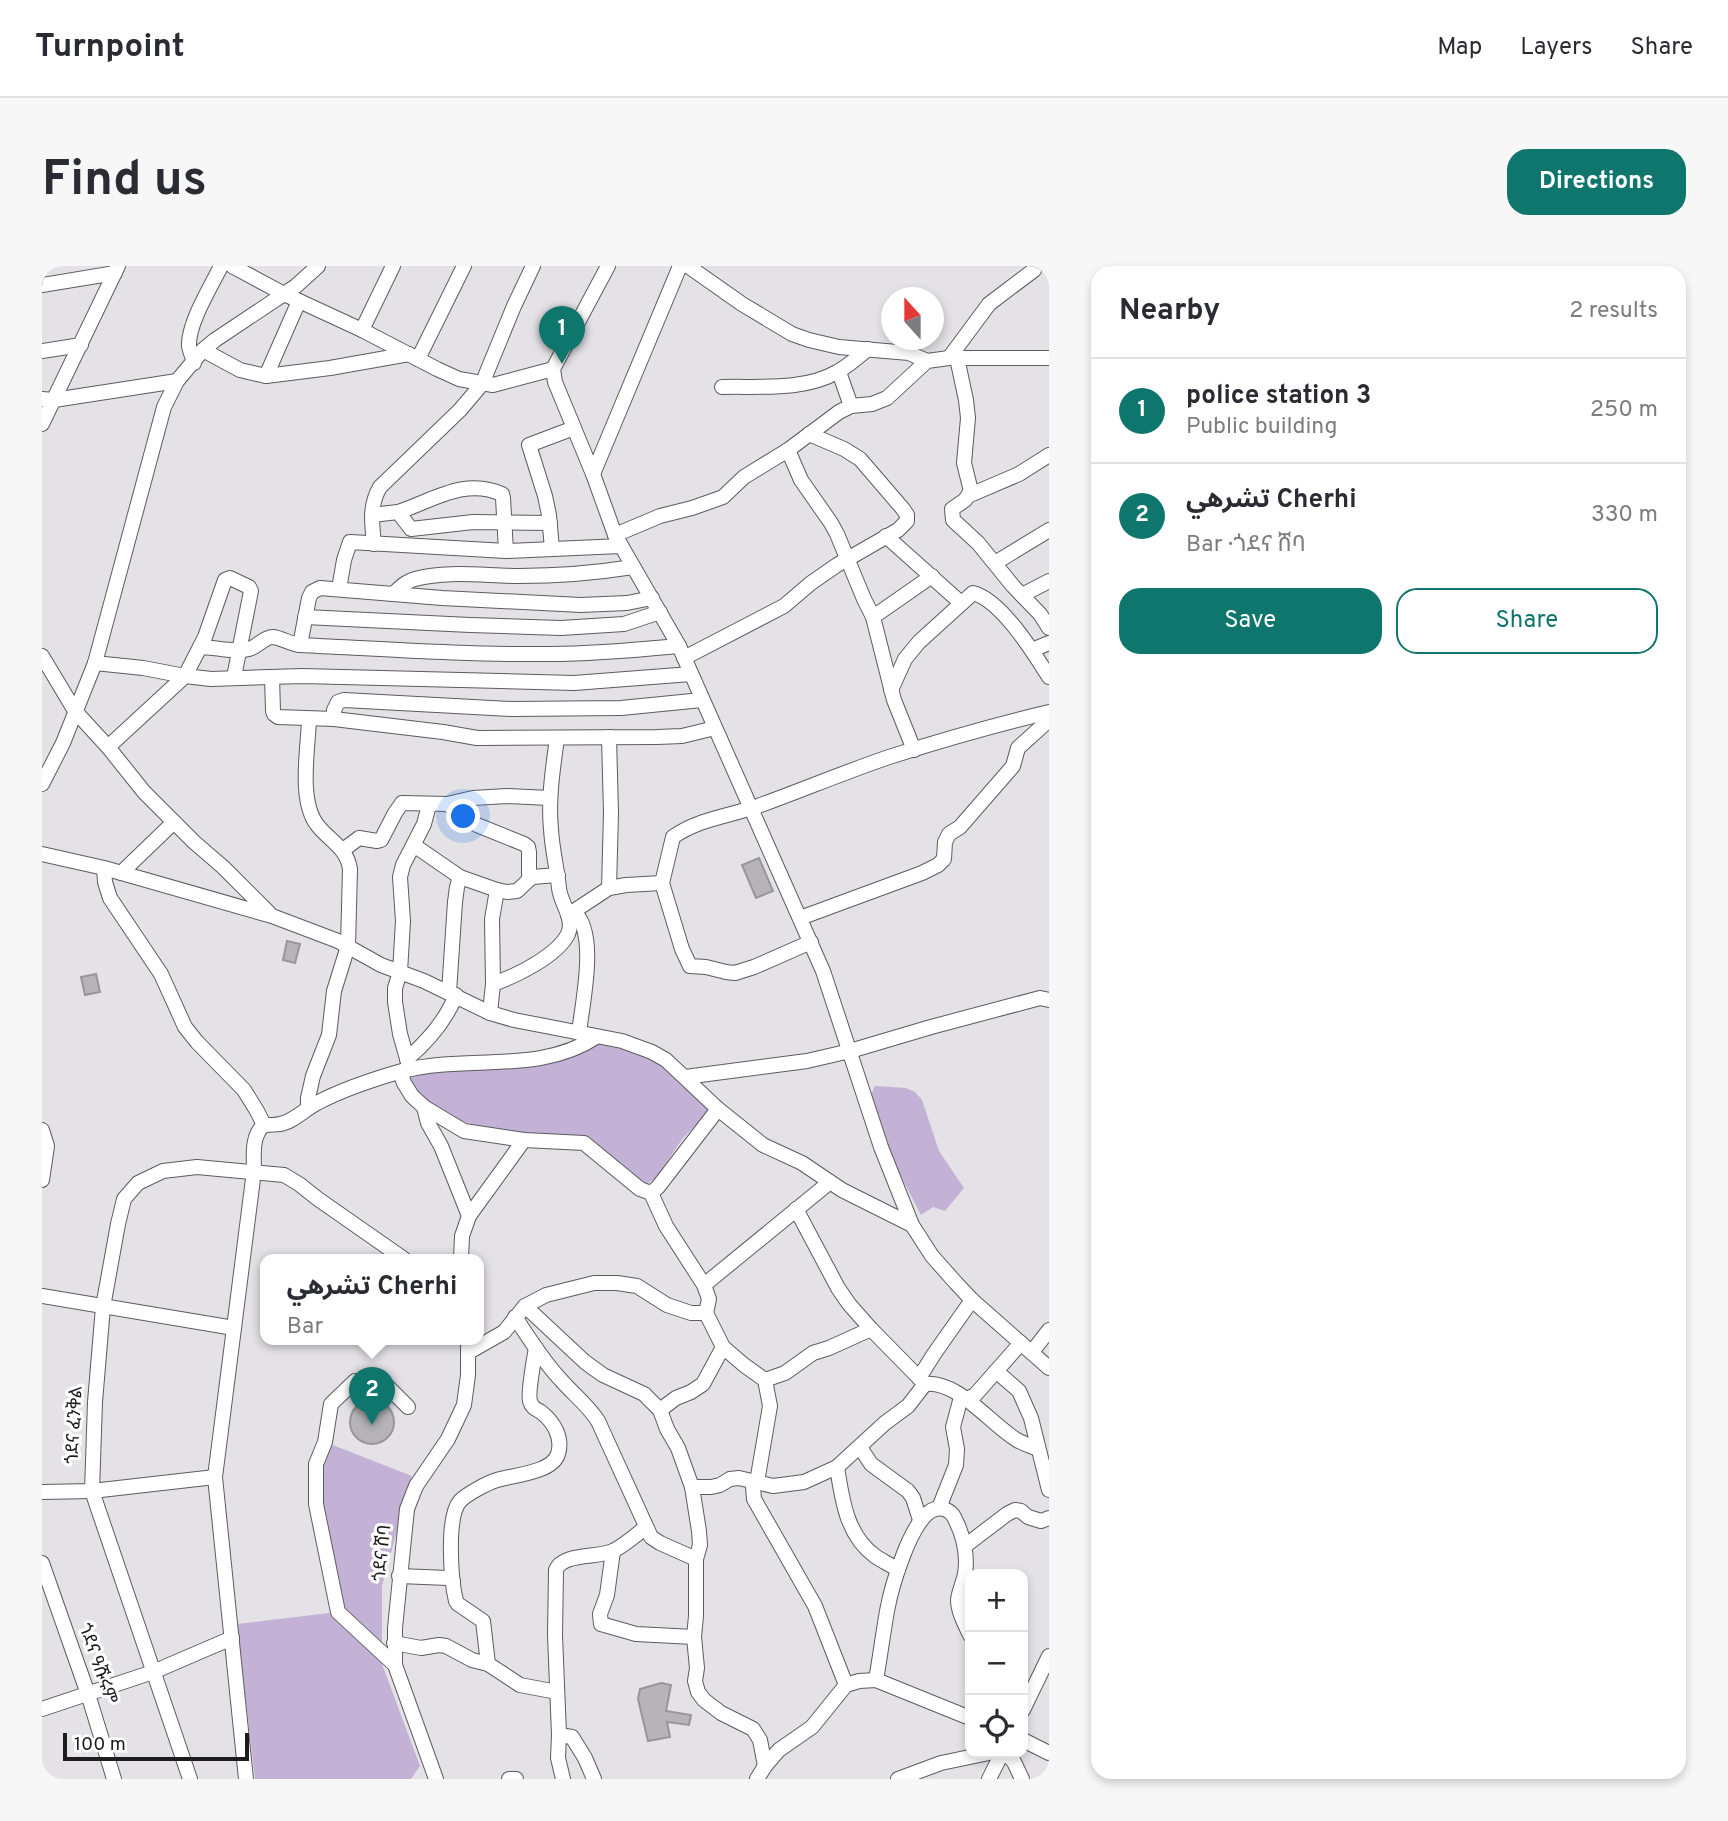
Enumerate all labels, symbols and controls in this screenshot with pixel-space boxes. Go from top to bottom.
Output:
text: Turnpoint [35,27,185,69]
text: Map [1437,33,1482,63]
text: Layers [1520,33,1592,63]
text: Share [1630,33,1693,63]
button: Directions [1507,149,1686,215]
text: Find us [42,151,207,213]
north arrow [881,287,944,350]
text: Nearby [1119,293,1220,330]
text: 2 results [1569,297,1658,326]
pin: 1 [539,306,585,364]
text: police station 3 [1186,380,1371,413]
text: 1 [1137,396,1147,425]
text: 250 m [1590,396,1658,425]
text: Public building [1186,413,1338,442]
text: تشرهي Cherhi [1186,484,1357,517]
text: 2 [1135,501,1149,530]
text: 330 m [1591,501,1658,530]
text: Bar · ጎደና ሸባ [1186,531,1306,560]
button: Save [1119,588,1382,654]
button: Share [1396,588,1658,654]
your location [446,799,480,833]
popup [260,1254,484,1345]
text: تشرهي Cherhi [287,1271,457,1304]
text: Bar [287,1313,323,1342]
pin: 2 [349,1367,395,1425]
street label: ጎደና ፈንቅል [61,1385,89,1465]
street label: ጎደና ሸባ [369,1524,397,1582]
map controls [965,1569,1028,1758]
button: + [965,1569,1028,1632]
street label: ጎደና ዓሹሩም [72,1621,122,1708]
button: − [965,1632,1028,1695]
button: locate [965,1695,1028,1758]
scale bar [63,1730,248,1762]
text: 100 m [74,1733,126,1757]

